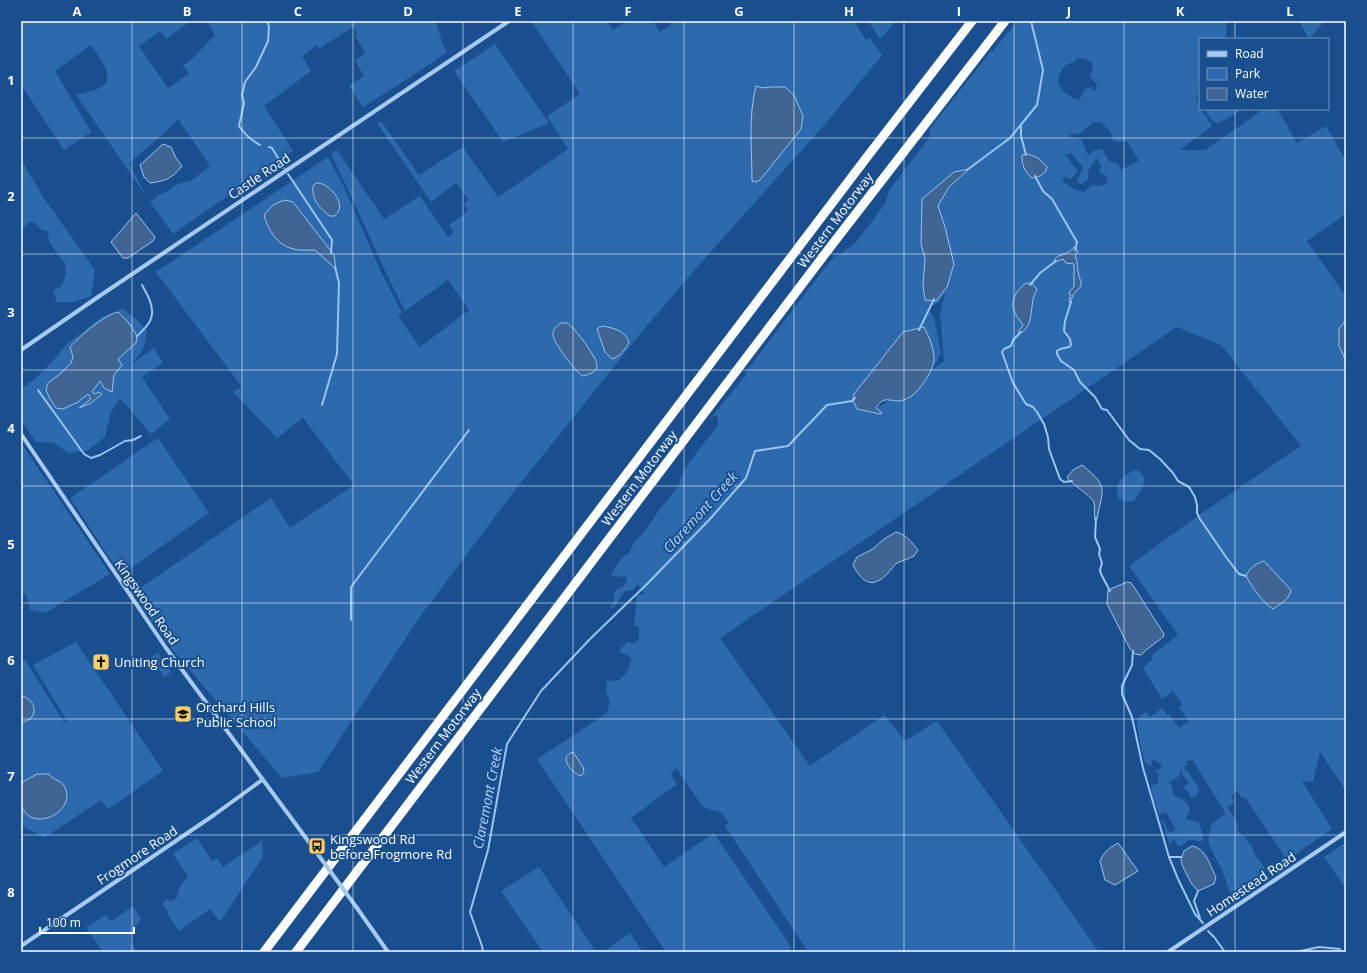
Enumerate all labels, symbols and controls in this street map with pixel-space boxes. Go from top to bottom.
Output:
text: A [73,2,82,20]
text: B [183,2,192,20]
text: C [294,2,302,20]
text: D [403,2,413,20]
text: E [514,2,522,20]
text: F [624,2,632,20]
text: G [734,2,744,20]
text: H [844,2,854,20]
text: I [957,2,961,20]
text: J [1066,2,1071,20]
text: K [1176,2,1185,20]
text: L [1286,2,1294,20]
legend [1199,38,1329,110]
text: Road [1235,45,1264,62]
text: Park [1235,65,1261,82]
text: 1 [7,71,15,89]
text: Water [1235,85,1269,102]
street label: Castle Road [224,149,294,203]
street label: Western Motorway [793,168,877,271]
text: 2 [7,187,15,205]
text: 3 [7,303,15,321]
text: 4 [7,419,15,437]
street label: Western Motorway [597,426,681,529]
water label: Claremont Creek [658,466,742,557]
text: 5 [7,535,15,553]
street label: Kingswood Road [111,556,183,648]
text: 6 [7,651,15,669]
church icon: Uniting Church [91,652,111,672]
place label: Uniting Church [114,653,205,671]
street label: Western Motorway [401,684,485,787]
place label: Orchard Hills Public School [196,698,276,731]
school or university icon: Orchard Hills Public School [173,704,193,724]
water label: Claremont Creek [468,744,506,850]
text: 7 [7,767,15,785]
street label: Frogmore Road [93,821,181,889]
place label: Kingswood Rd before Frogmore Rd [330,830,452,863]
bus stop icon: Kingswood Rd before Frogmore Rd [307,836,327,856]
street label: Homestead Road [1203,847,1299,921]
text: 8 [7,883,15,901]
scale bar [40,909,134,935]
text: 100 m [46,914,81,931]

